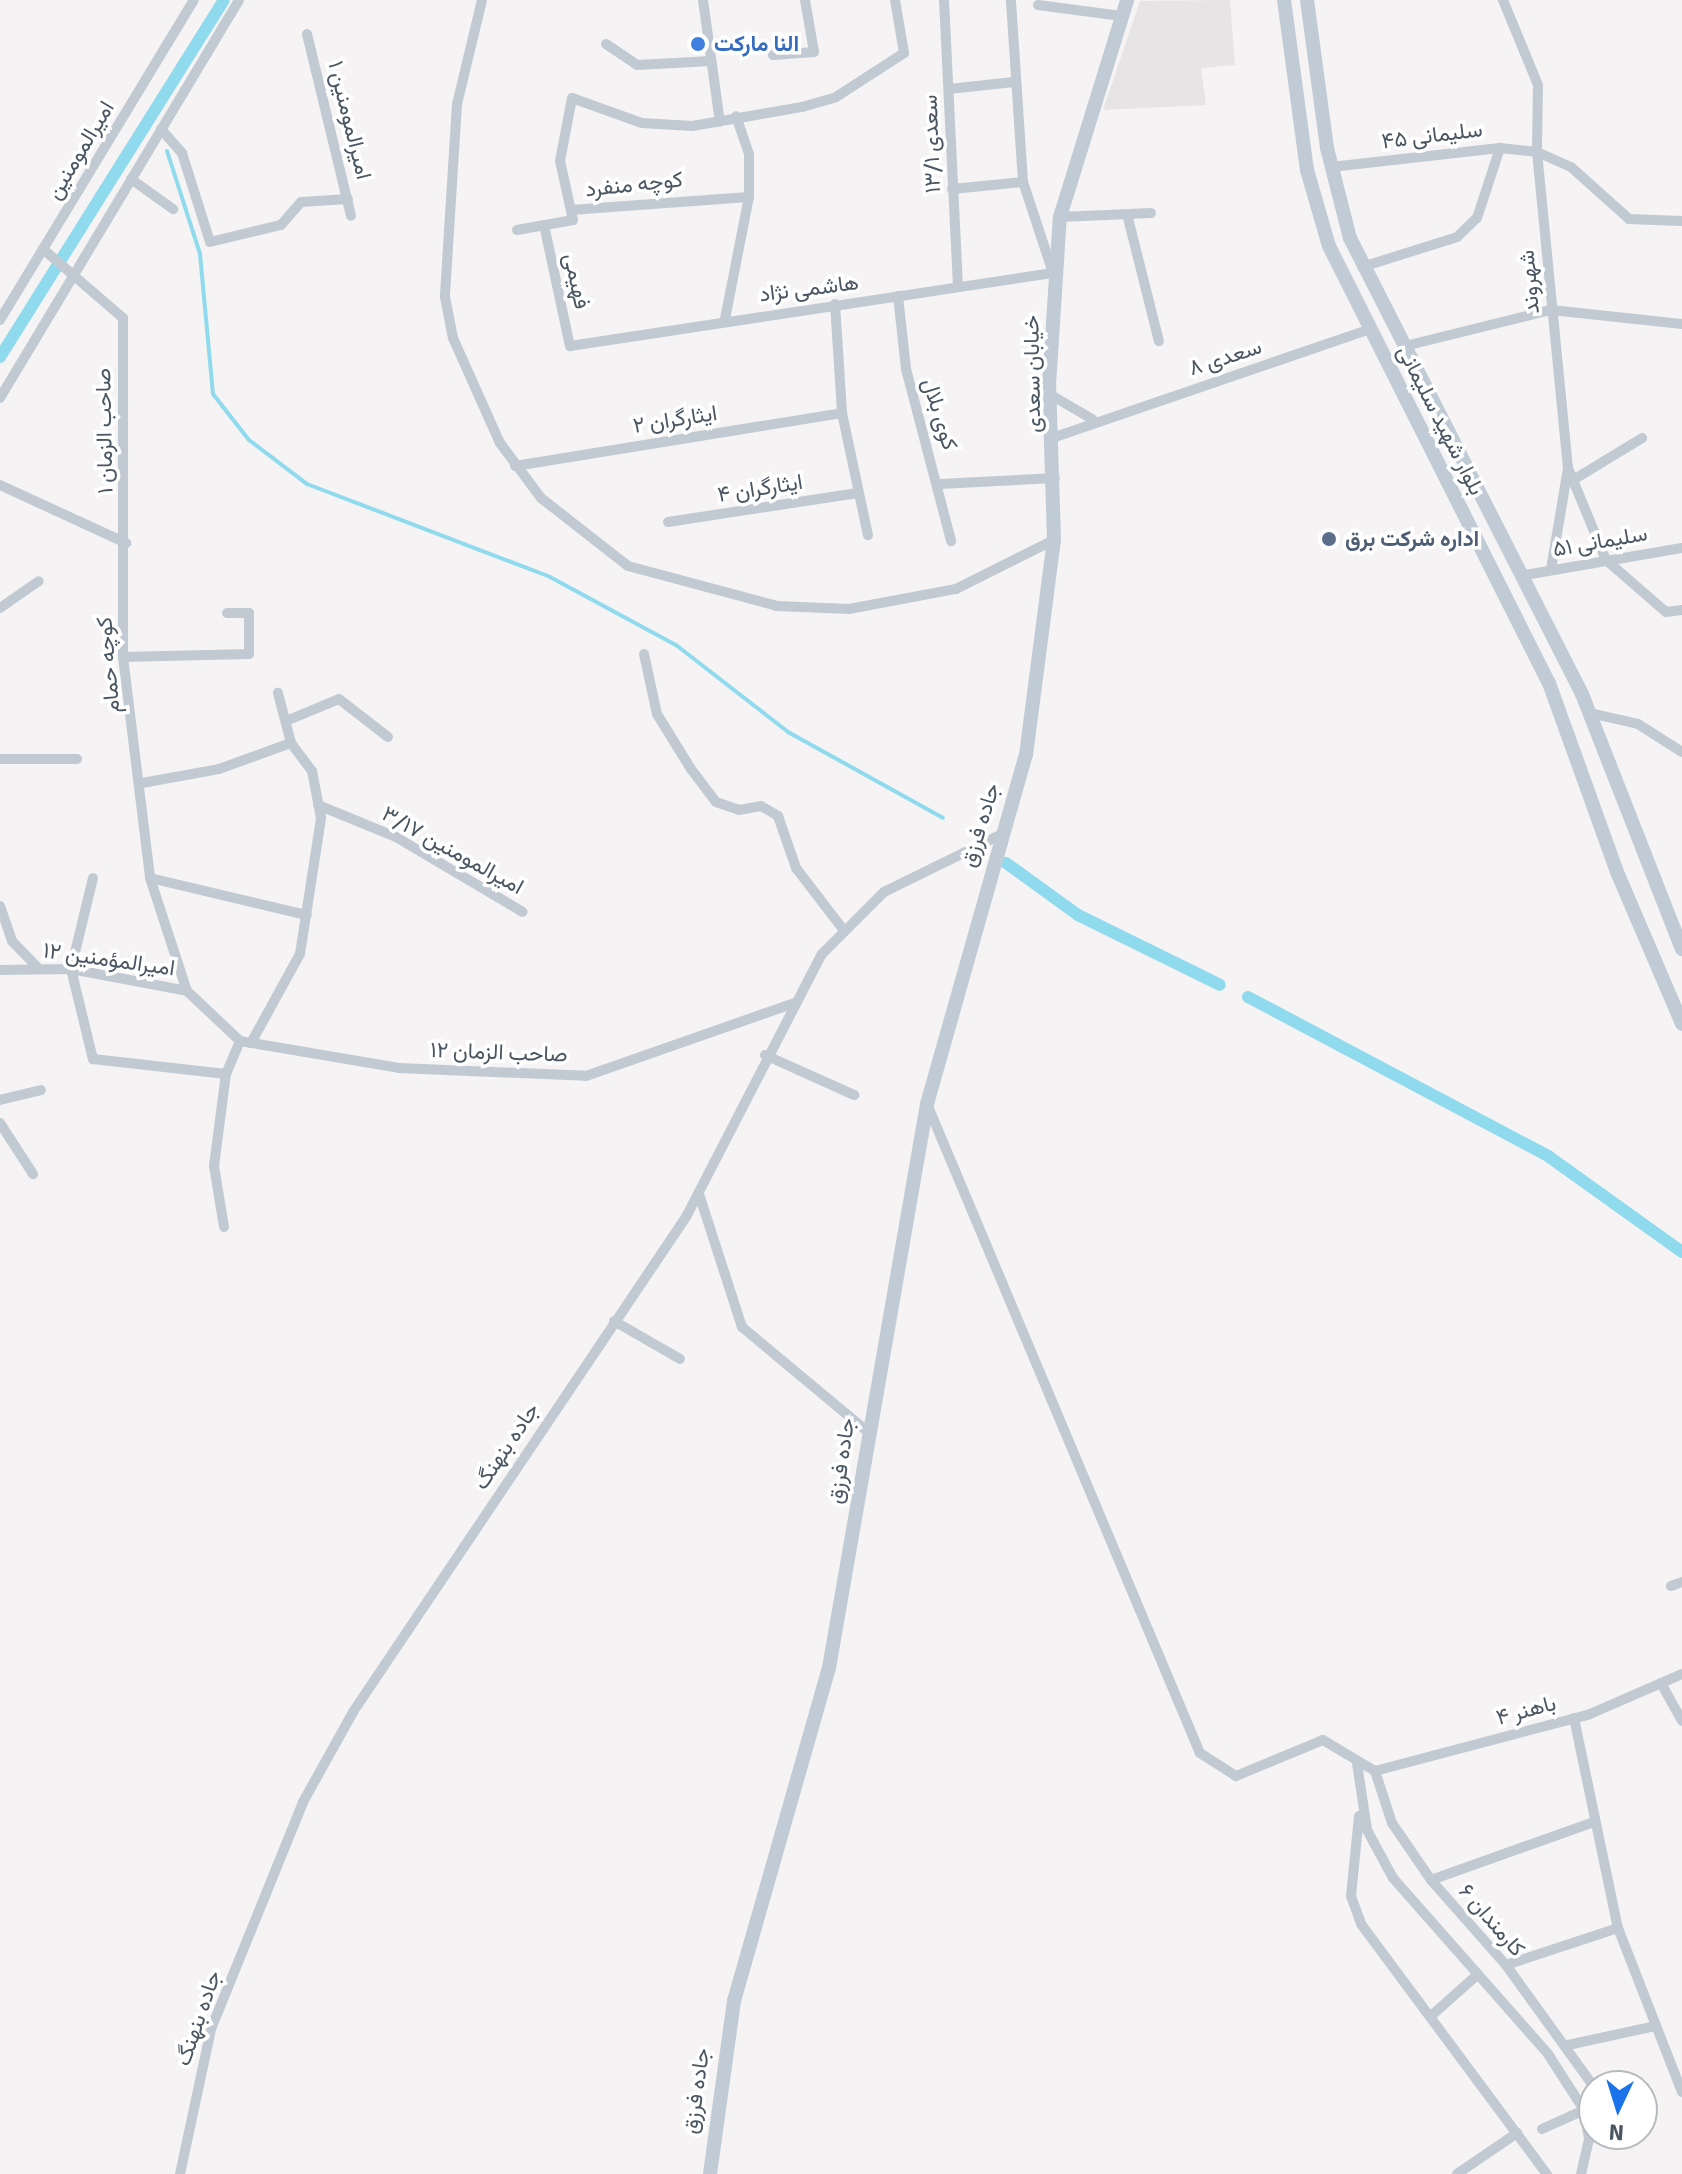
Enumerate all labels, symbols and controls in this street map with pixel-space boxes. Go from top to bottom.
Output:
place label: النا مارکت [714,31,799,57]
marker: النا مارکت [689,35,707,53]
street label: امیرالمومنین ۱ [323,58,377,182]
street label: سعدی ۱۳/۱ [916,94,946,194]
street label: امیرالمومنین [40,96,120,204]
street label: سلیمانی ۴۵ [1380,116,1484,154]
street label: کوچه منفرد [584,166,684,202]
street label: شهروند [1513,249,1545,315]
street label: فهیمی [558,251,596,311]
street label: هاشمی نژاد [758,269,860,307]
street label: خیابان سعدی [1018,315,1046,433]
street label: سعدی ۸ [1185,333,1265,381]
street label: بلوار شهید سلیمانی [1392,341,1490,499]
street label: صاحب الزمان ۱ [90,368,118,494]
street label: کوی بلال [917,375,963,453]
street label: ایثارگران ۲ [631,399,719,439]
street label: ایثارگران ۴ [716,468,804,508]
street label: سلیمانی ۵۱ [1551,520,1649,562]
place label: اداره شرکت برق [1345,526,1479,552]
marker: اداره شرکت برق [1320,530,1338,548]
street label: کوچه حمام [91,616,125,714]
street label: جاده فرزق [955,780,1005,870]
street label: امیرالمومنین ۳/۱۷ [377,800,529,900]
street label: امیرالمؤمنین ۱۲ [41,937,177,981]
street label: صاحب الزمان ۱۲ [430,1036,568,1068]
street label: جاده بنهنگ [467,1398,545,1494]
street label: جاده فرزق [822,1416,860,1506]
street label: باهنر ۴ [1493,1689,1559,1731]
street label: کارمندان ۶ [1453,1878,1531,1962]
street label: جاده بنهنگ [169,1967,227,2069]
street label: جاده فرزق [677,2046,715,2136]
north arrow [1578,2070,1658,2150]
text: N [1608,2118,1625,2146]

